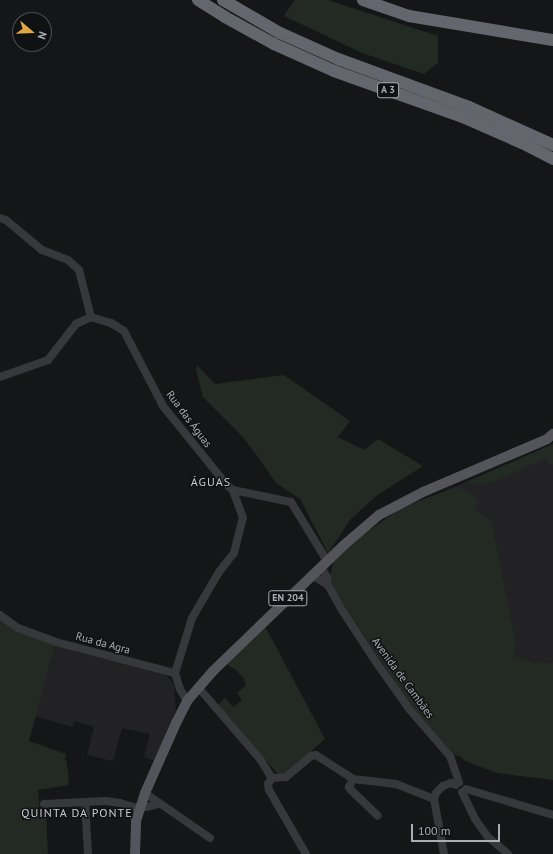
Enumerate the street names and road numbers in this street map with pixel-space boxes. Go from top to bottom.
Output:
road number: A 3 [376,82,400,98]
street label: Rua das Águas [163,388,215,450]
road number: EN 204 [268,590,308,606]
street label: Rua da Agra [74,629,132,657]
street label: Avenida de Cambães [369,635,437,721]

